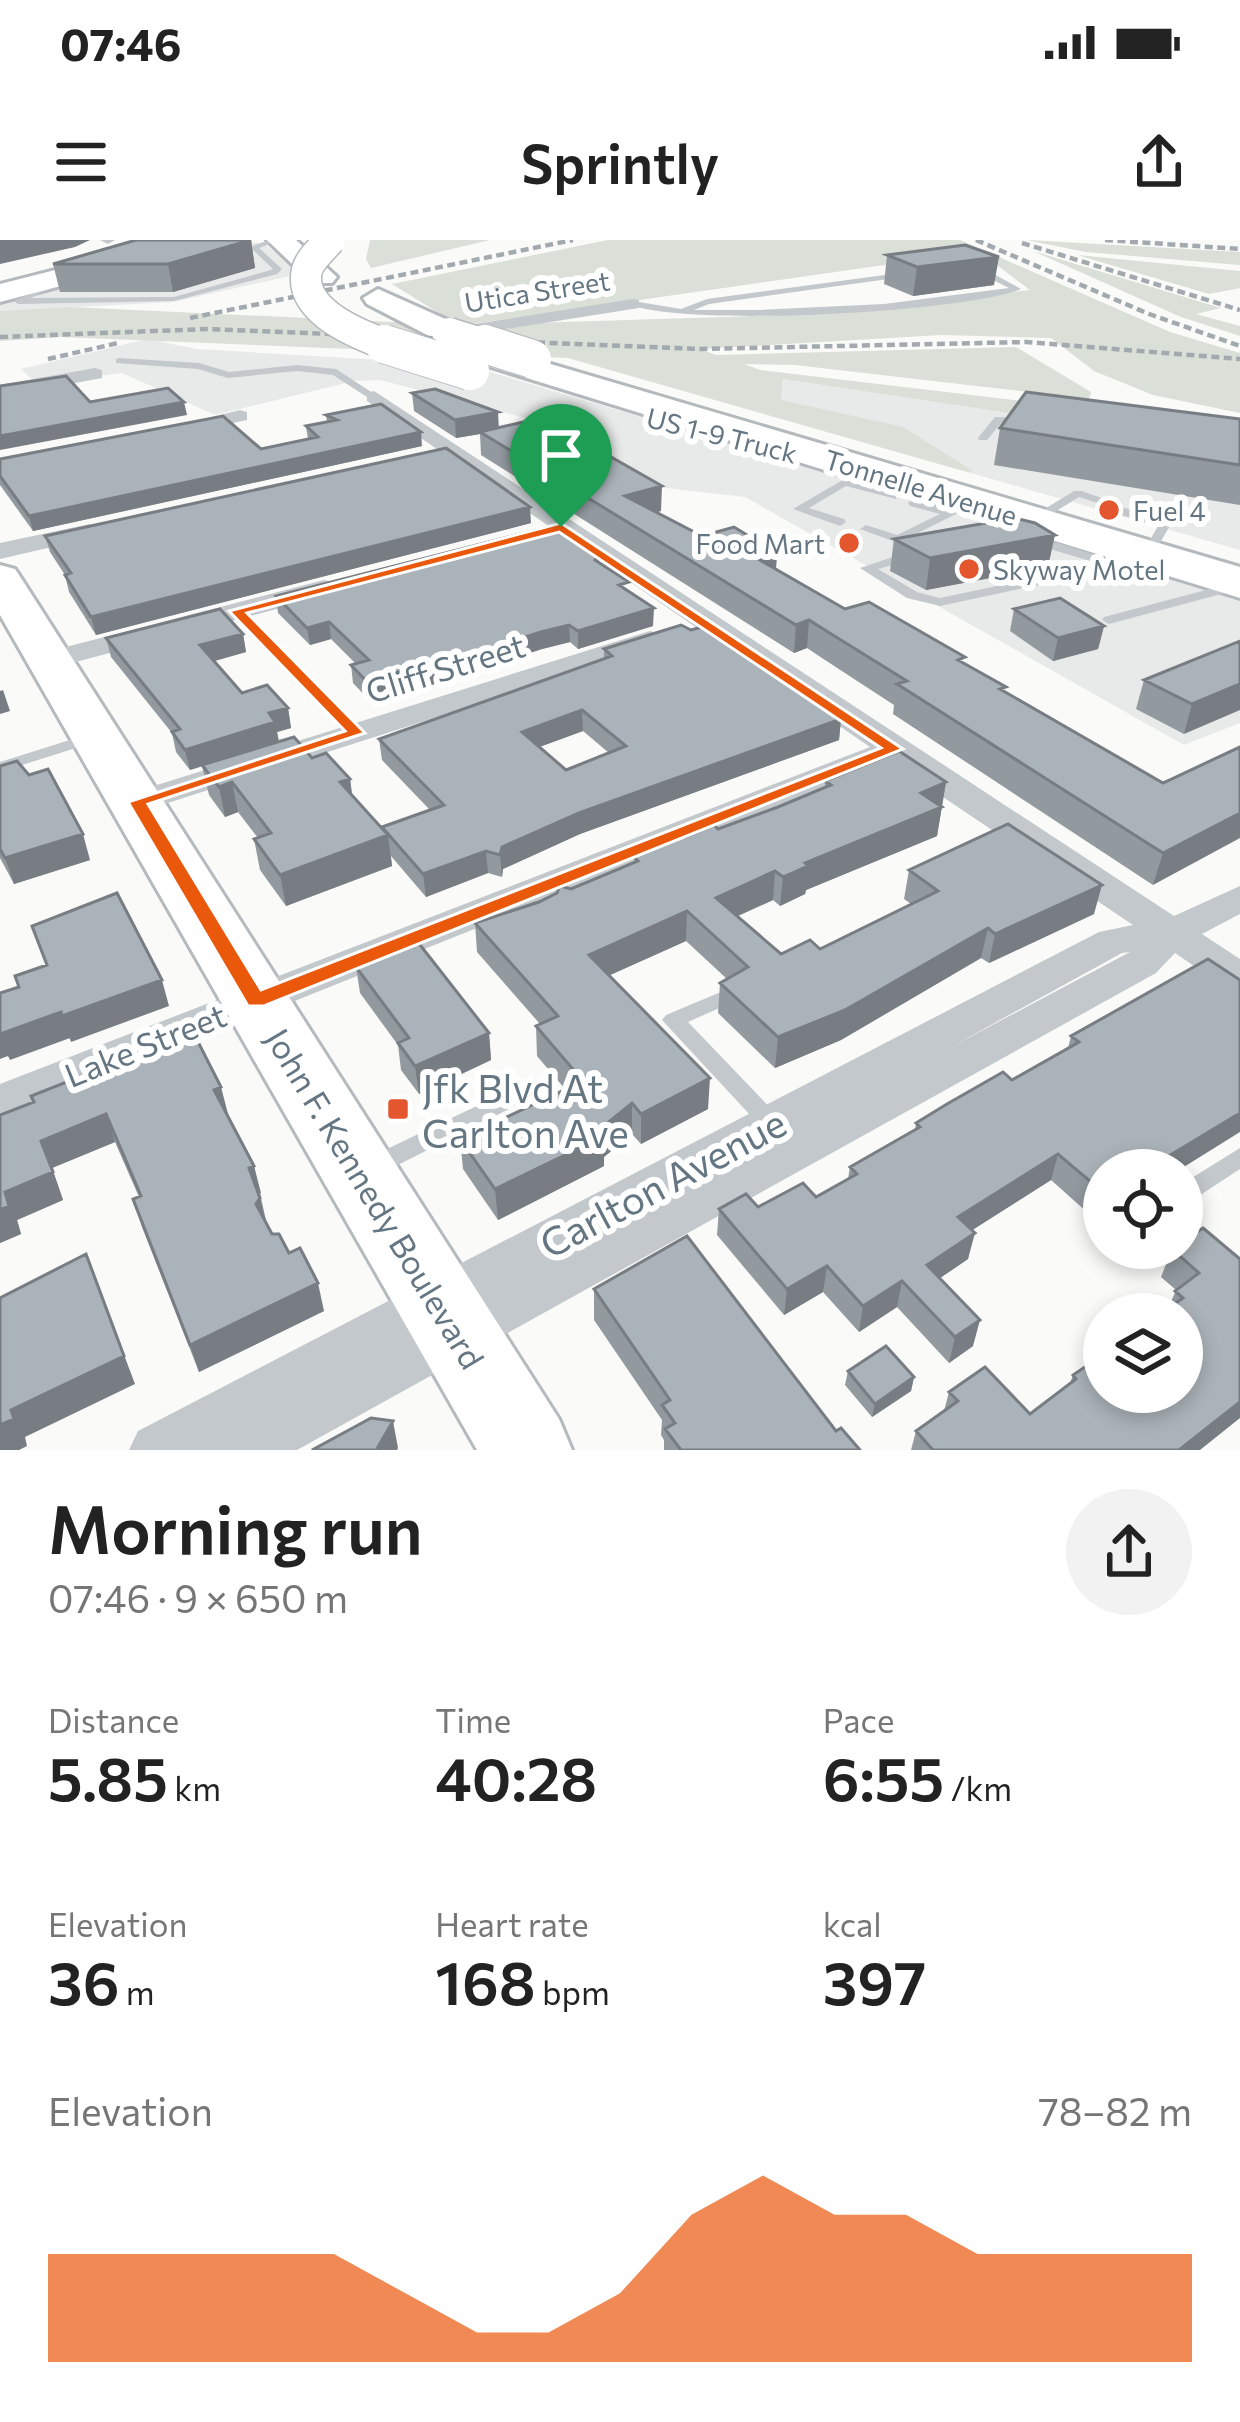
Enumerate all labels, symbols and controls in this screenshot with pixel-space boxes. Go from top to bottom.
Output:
text: 07:46 [60,15,182,70]
icon: menu [48,129,114,195]
text: Sprintly [521,129,719,195]
icon: share [1126,129,1192,195]
street label: Utica Street [462,263,612,319]
street label: US 1-9 Truck [643,400,801,470]
pin [510,404,612,527]
icon: arrive [528,422,594,488]
street label: Tonnelle Avenue [821,442,1021,532]
place label: Fuel 4 [1133,494,1206,527]
marker: Fuel 4 [1096,497,1122,523]
place label: Food Mart [696,527,825,560]
marker: Food Mart [836,530,862,556]
place label: Skyway Motel [993,553,1165,586]
marker: Skyway Motel [956,556,982,582]
street label: Cliff Street [360,623,530,711]
street label: Lake Street [58,993,232,1095]
street label: John F. Kennedy Boulevard [258,1020,494,1376]
place label: Jfk Blvd At Carlton Ave [422,1063,629,1156]
marker: Jfk Blvd At Carlton Ave [385,1096,411,1122]
street label: Carlton Avenue [531,1097,793,1267]
map controls [1083,1149,1203,1413]
button: locate [1083,1149,1203,1269]
button: layers [1083,1293,1203,1413]
text: Morning run [48,1487,423,1568]
button: share [1066,1489,1192,1615]
text: 07:46 · 9 × 650 m [48,1573,348,1621]
text: Distance [48,1699,179,1740]
text: Time [435,1699,511,1740]
text: Pace [823,1699,894,1740]
text: 5.85 [48,1740,168,1813]
text: 40:28 [435,1740,597,1813]
text: 6:55 [823,1740,944,1813]
text: km [168,1767,221,1808]
text: /km [944,1767,1012,1808]
text: Elevation [48,1903,187,1944]
text: Heart rate [435,1903,589,1944]
text: kcal [823,1903,882,1944]
text: 36 [48,1944,120,2017]
text: 168 [435,1944,536,2017]
text: 397 [823,1944,926,2017]
text: m [120,1971,155,2012]
text: bpm [536,1971,610,2012]
text: Elevation [48,2086,213,2134]
text: 78–82 m [1038,2086,1192,2134]

